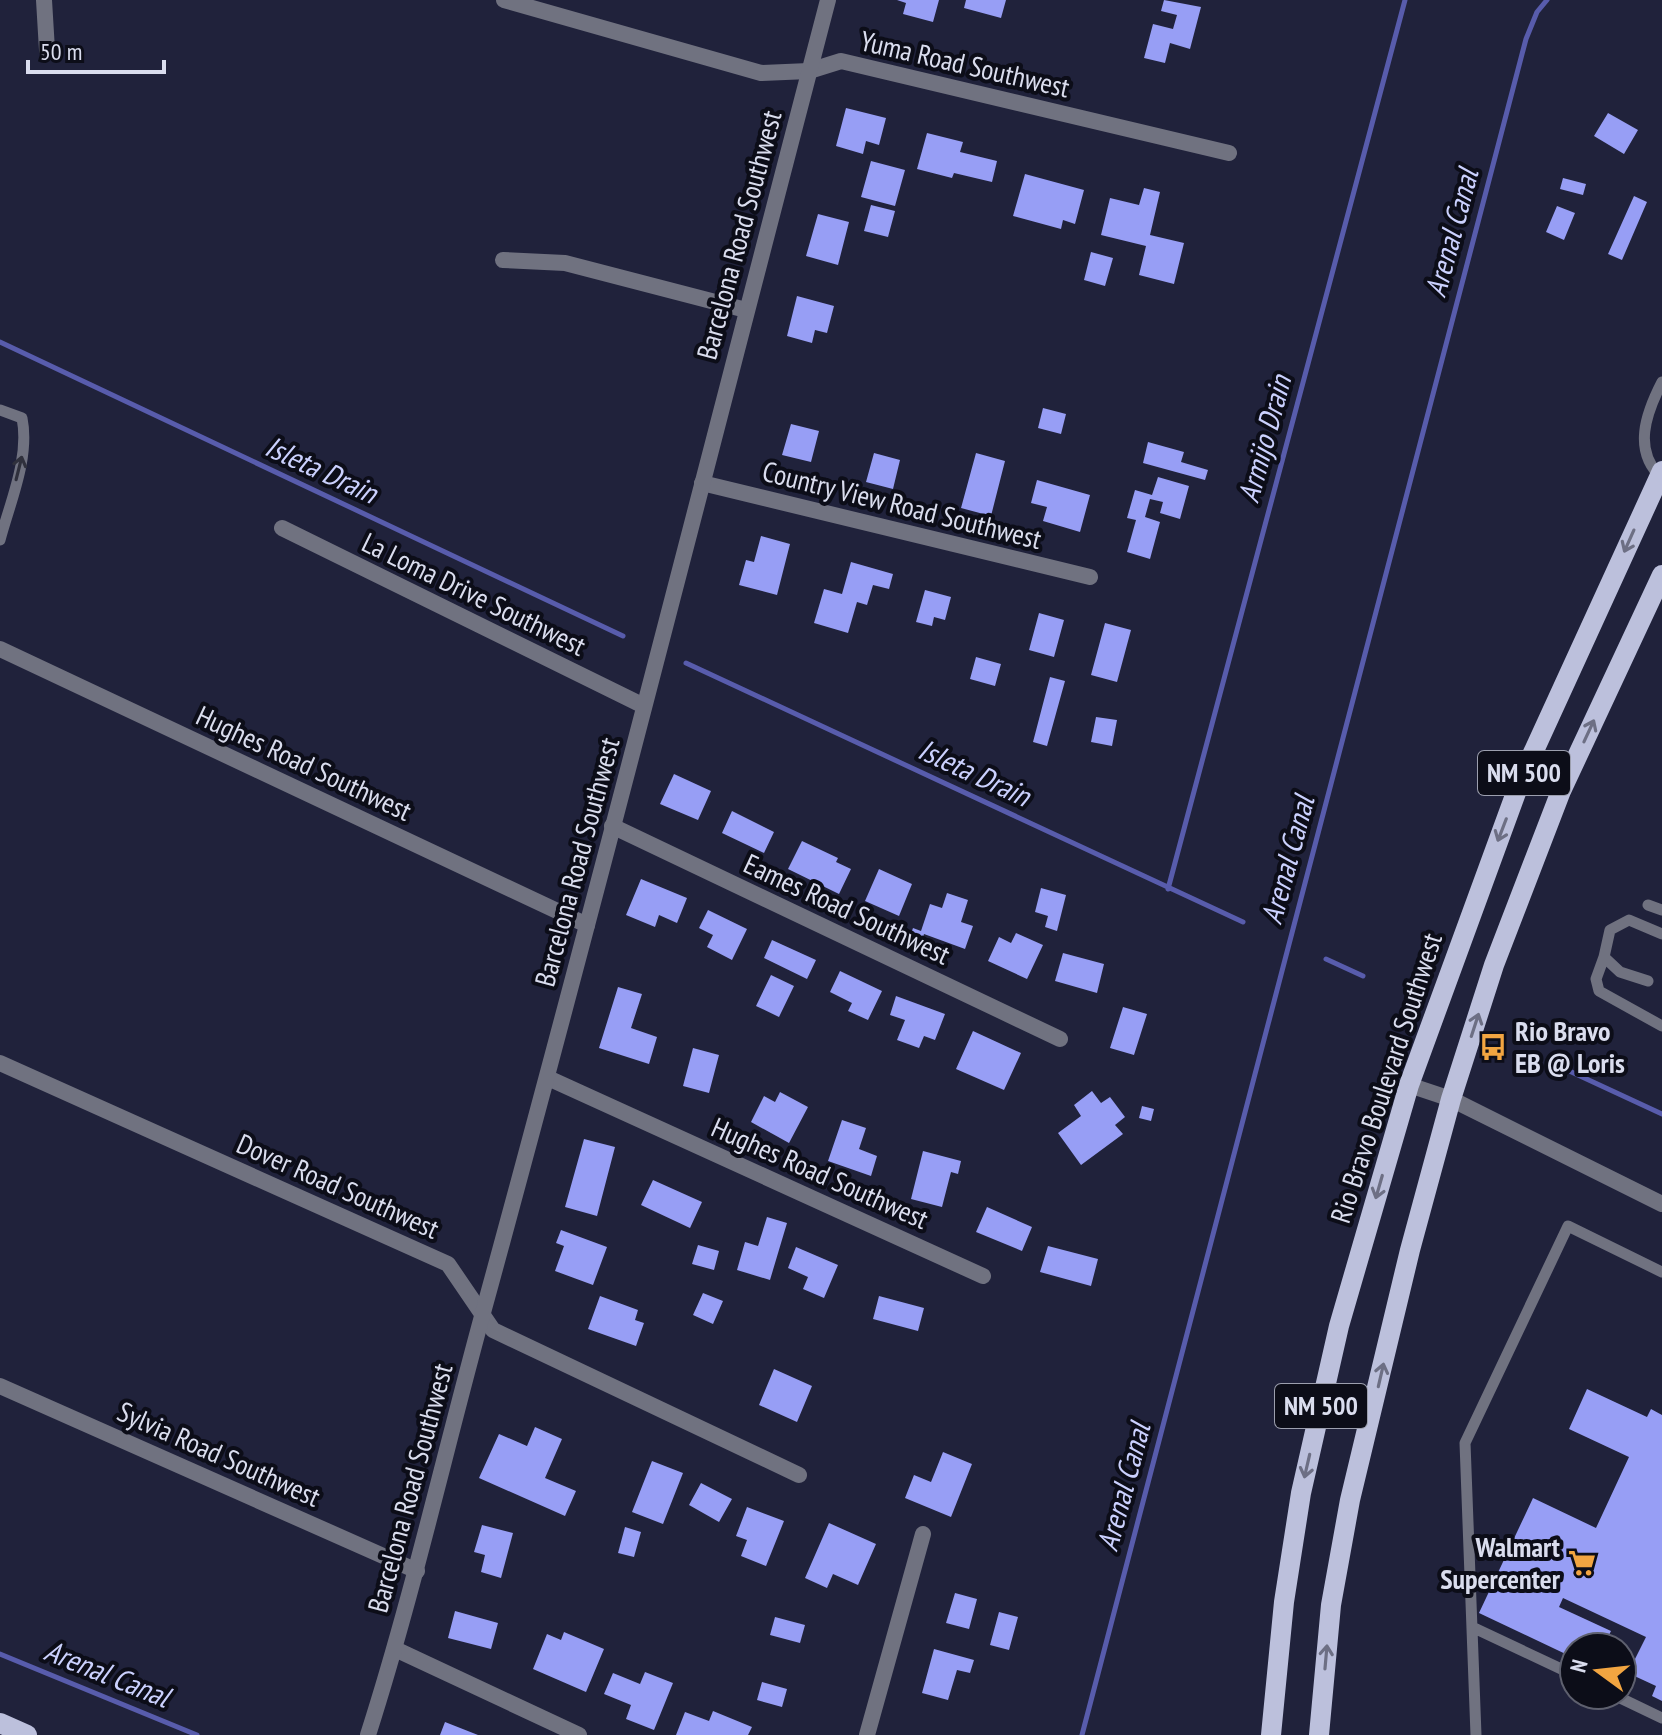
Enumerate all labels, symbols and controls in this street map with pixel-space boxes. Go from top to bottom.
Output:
street label: Yuma Road Southwest [857,21,1074,106]
scale bar [28,24,164,74]
text: 50 m [40,36,82,67]
street label: Barcelona Road Southwest [688,106,790,363]
water label: Arenal Canal [1415,161,1487,301]
water label: Armijo Drain [1228,369,1300,506]
water label: Isleta Drain [260,426,385,512]
street label: Country View Road Southwest [759,452,1046,557]
one-way arrow [13,455,28,481]
street label: La Loma Drive Southwest [356,523,592,664]
one-way arrow [1621,529,1636,553]
street label: Hughes Road Southwest [191,696,418,829]
one-way arrow [1582,719,1597,743]
water label: Isleta Drain [913,729,1038,815]
street label: Barcelona Road Southwest [526,733,628,990]
road number: NM 500 [1478,751,1570,795]
water label: Arenal Canal [1251,788,1323,928]
one-way arrow [1494,817,1508,842]
street label: Eames Road Southwest [738,845,957,973]
street label: Rio Bravo Boulevard Southwest [1321,928,1450,1227]
place label: Rio Bravo EB @ Loris [1515,1012,1625,1081]
one-way arrow [1469,1013,1483,1038]
bus stop icon: Rio Bravo EB @ Loris [1478,1032,1508,1062]
street label: Hughes Road Southwest [706,1108,935,1237]
street label: Dover Road Southwest [231,1124,445,1247]
one-way arrow [1371,1174,1386,1200]
street label: Barcelona Road Southwest [359,1359,461,1616]
one-way arrow [1374,1363,1389,1388]
road number: NM 500 [1275,1384,1367,1428]
street label: Sylvia Road Southwest [112,1392,327,1515]
water label: Arenal Canal [1087,1415,1159,1555]
one-way arrow [1299,1453,1314,1478]
place label: Walmart Supercenter [1440,1528,1561,1597]
supermarket icon: Walmart Supercenter [1567,1548,1597,1578]
water label: Arenal Canal [40,1630,178,1716]
north arrow [1558,1631,1638,1711]
one-way arrow [1319,1644,1334,1671]
text: N [1564,1656,1594,1675]

